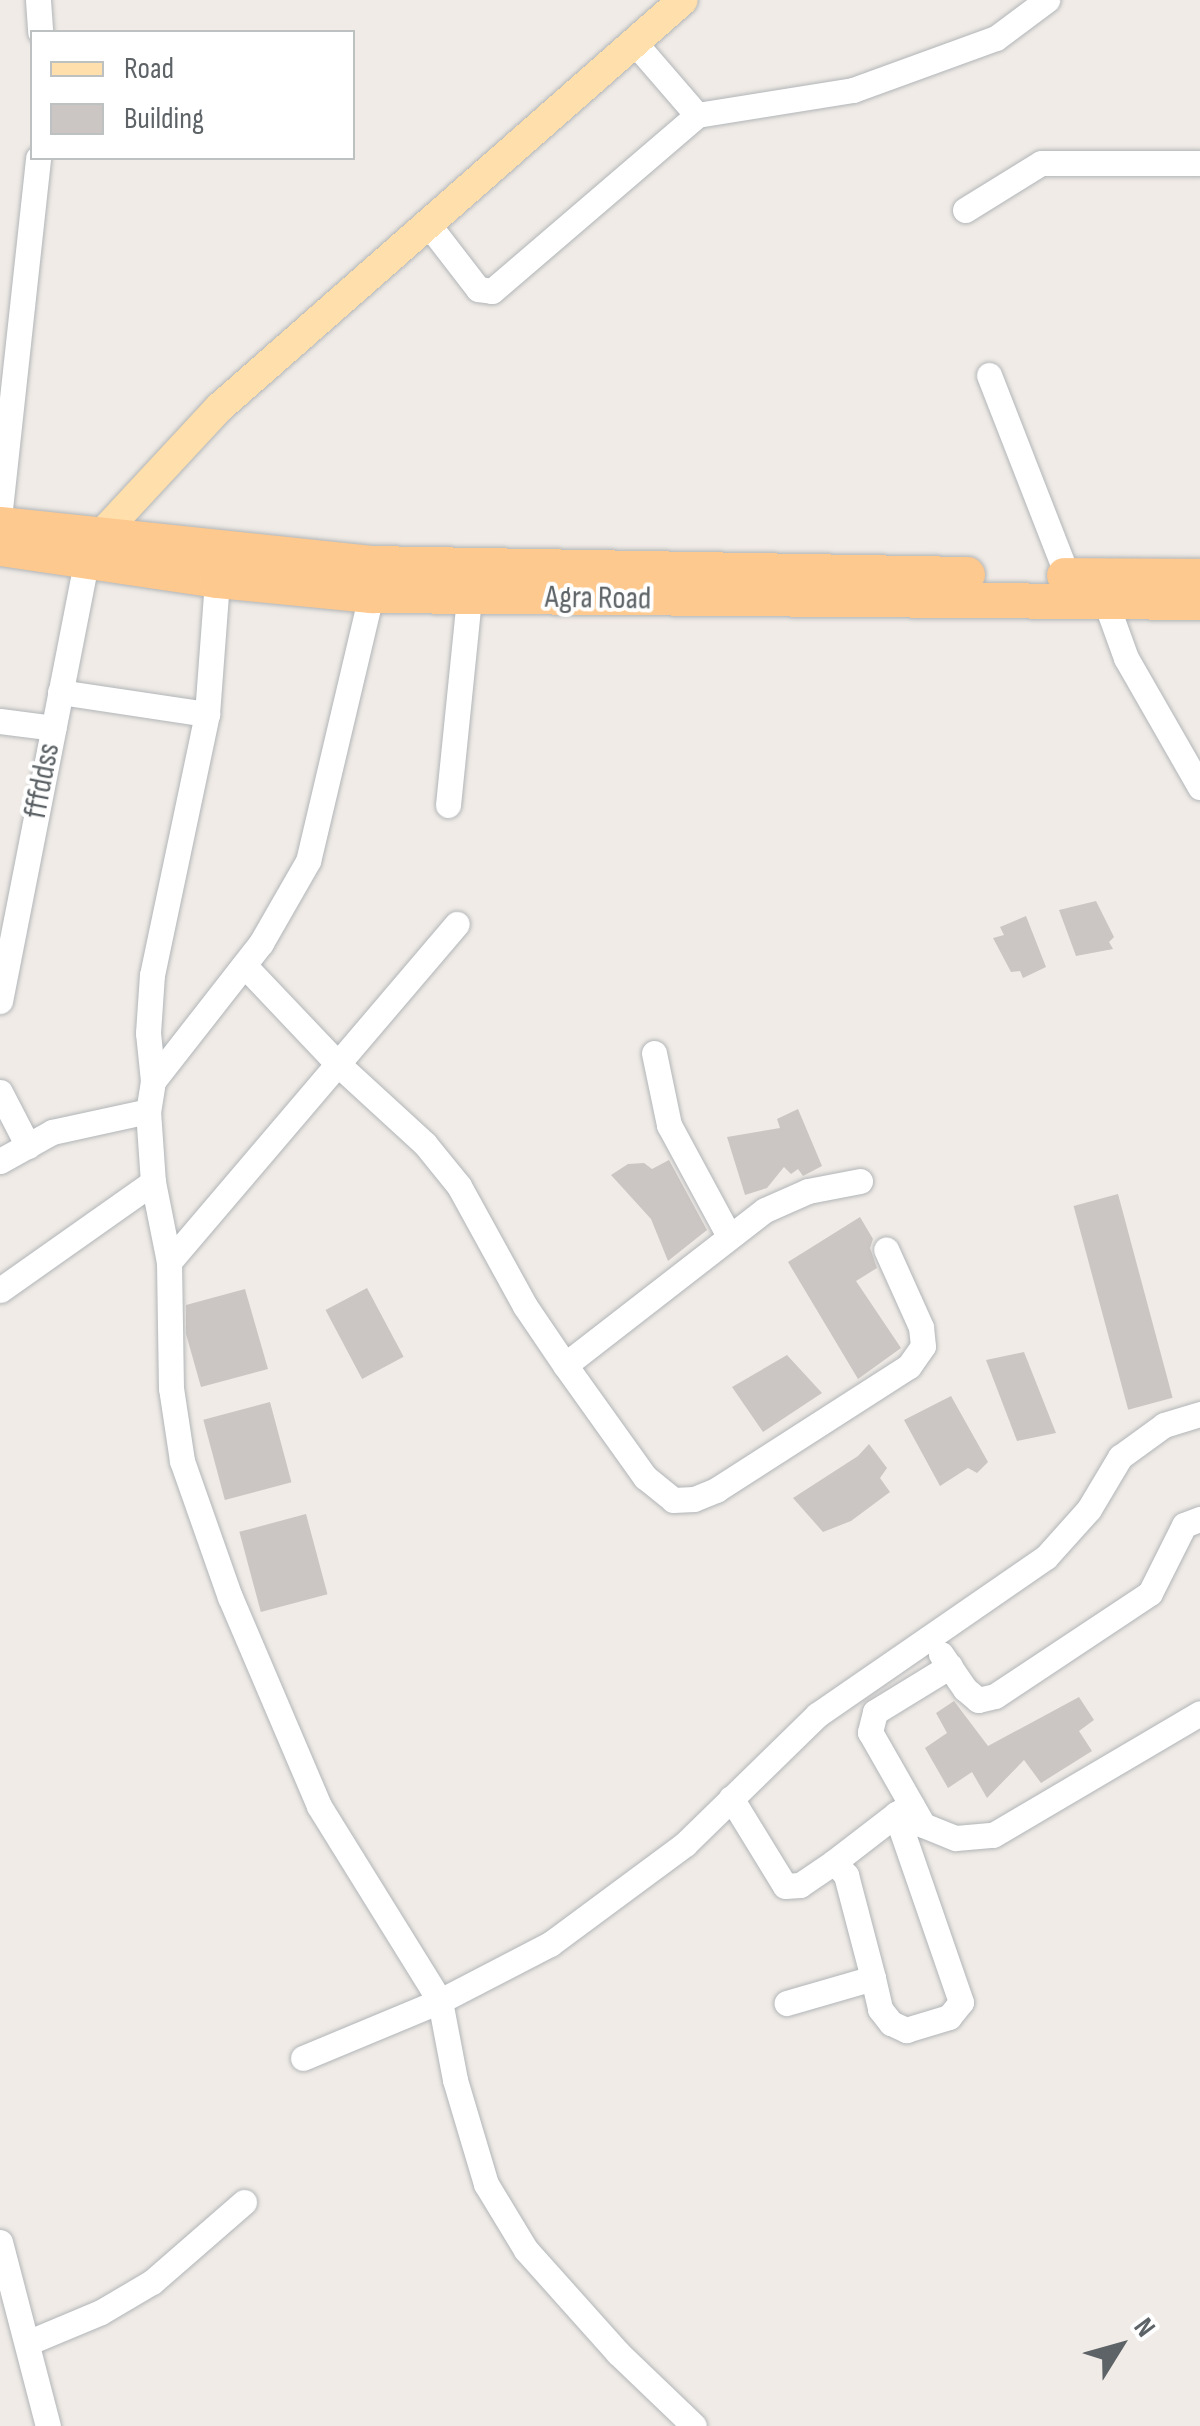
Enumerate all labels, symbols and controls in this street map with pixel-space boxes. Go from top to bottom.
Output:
legend [30,30,355,160]
text: Road [124,51,174,87]
text: Building [124,101,204,137]
street label: Agra Road [545,579,651,619]
street label: fffddss [17,740,69,822]
north arrow [1070,2296,1170,2396]
text: N [1127,2312,1162,2344]

